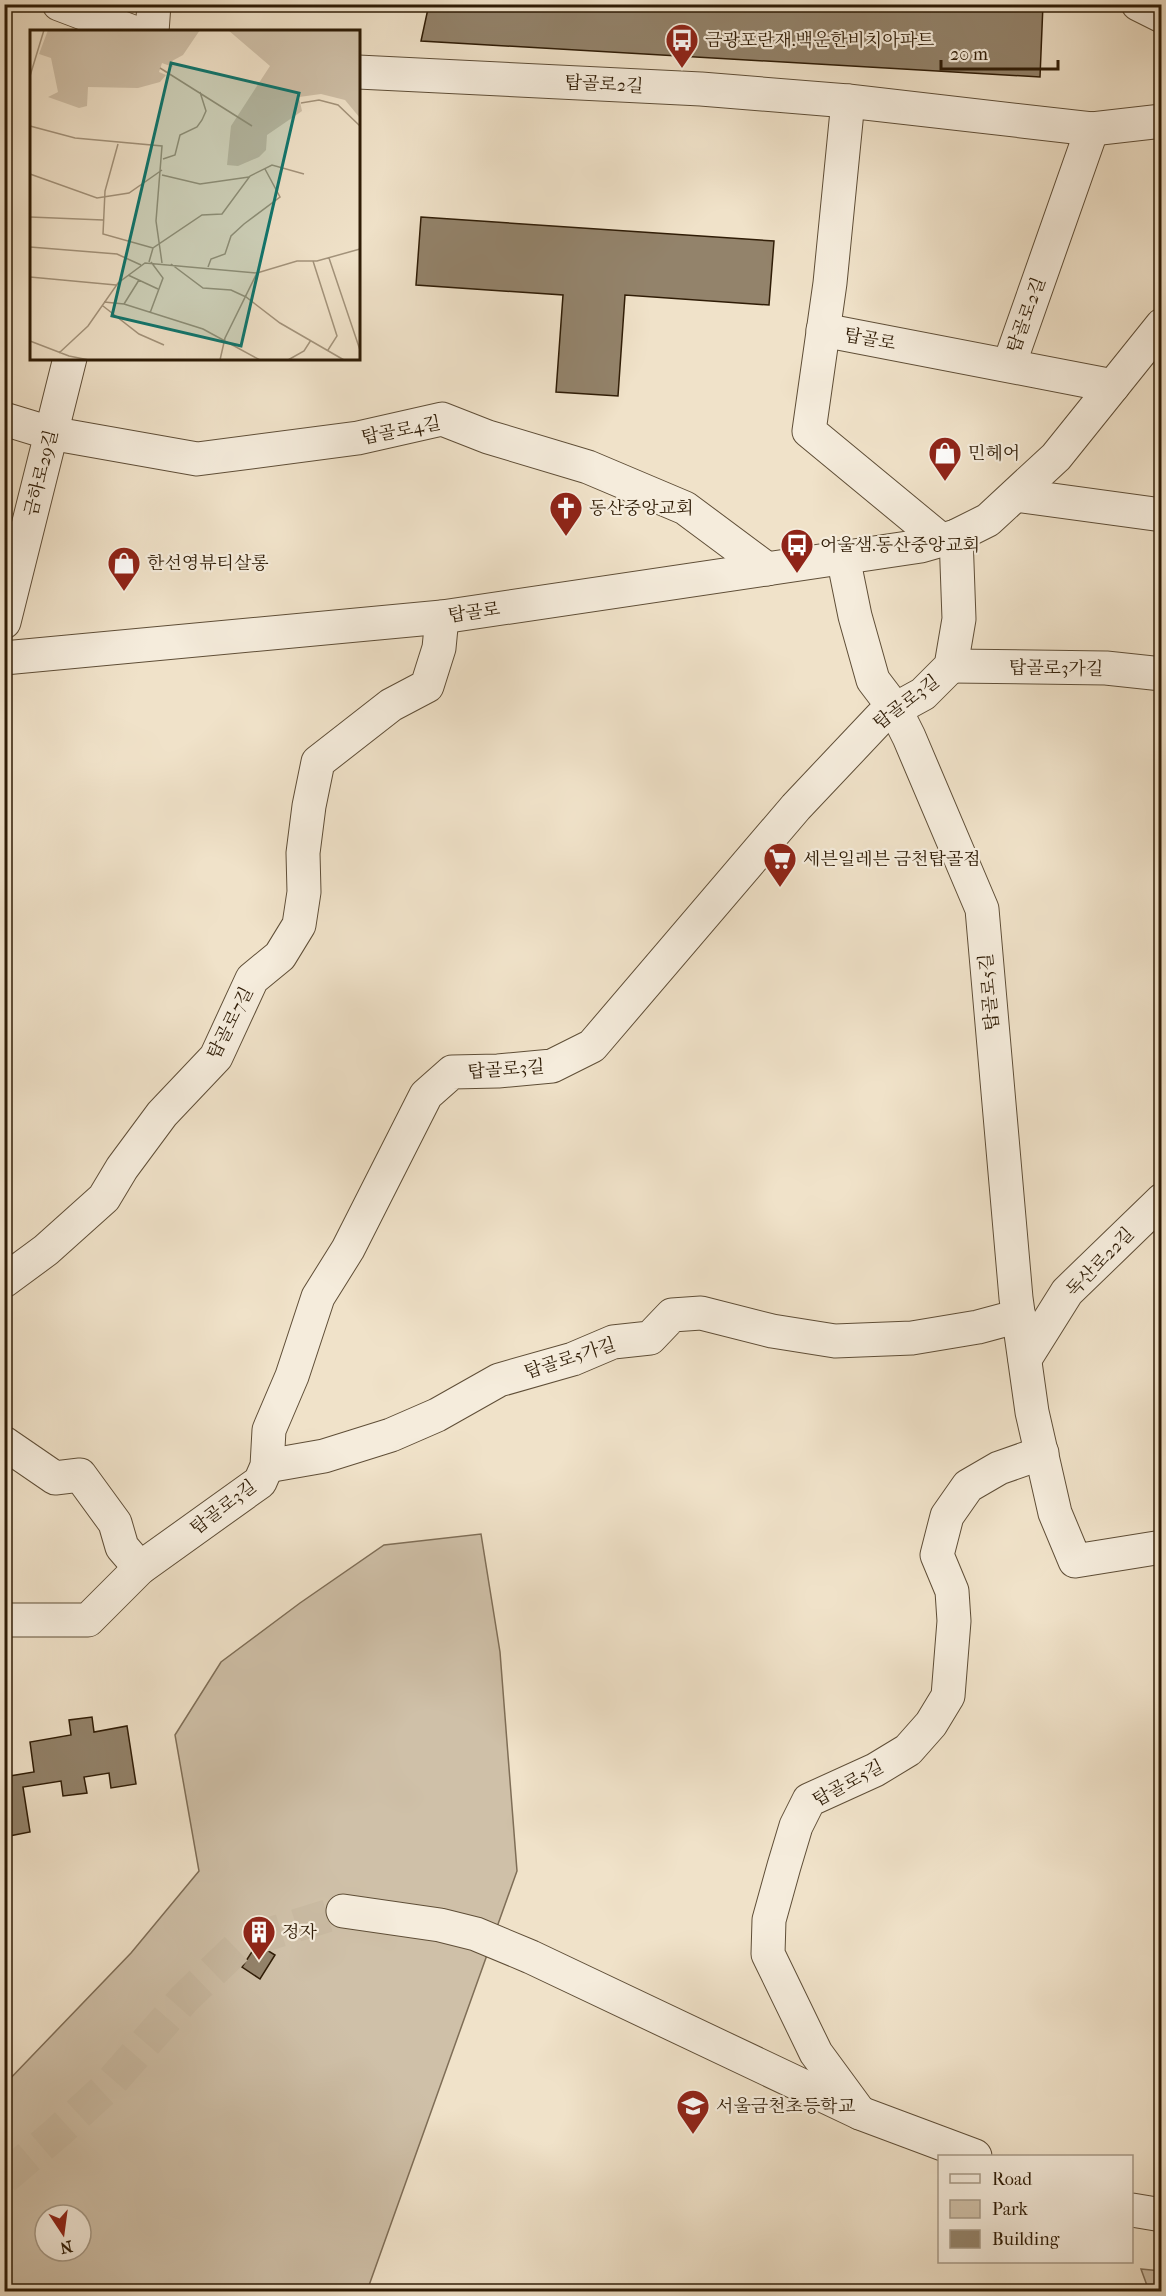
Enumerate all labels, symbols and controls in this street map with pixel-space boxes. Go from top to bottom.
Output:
bus stop icon: 금광포란재.백운한비치아파트 [664,22,700,69]
inset map [30,30,360,360]
place label: 금광포란재.백운한비치아파트 [705,30,935,51]
scale bar [941,33,1058,71]
text: 20 m [950,44,988,65]
street label: 탑골로2길 [564,72,644,97]
street label: 탑골로2길 [1003,275,1050,356]
street label: 탑골로 [842,324,898,355]
street label: 탑골로4길 [360,413,442,448]
street label: 금하로29길 [21,428,62,518]
shop icon: 민헤어 [927,435,963,482]
place label: 민헤어 [968,443,1020,464]
church icon: 동산중앙교회 [548,490,584,537]
place label: 동산중앙교회 [589,498,693,519]
bus stop icon: 어울샘.동산중앙교회 [779,527,815,574]
place label: 어울샘.동산중앙교회 [820,535,980,556]
shop icon: 한선영뷰티살롱 [106,545,142,592]
place label: 한선영뷰티살롱 [147,553,269,574]
street label: 탑골로 [447,598,501,627]
street label: 탑골로3가길 [1009,657,1103,680]
street label: 탑골로3길 [869,671,943,734]
supermarket icon: 세븐일레븐 금천탑골점 [762,841,798,888]
place label: 세븐일레븐 금천탑골점 [803,849,981,870]
street label: 탑골로5길 [976,953,1003,1031]
street label: 탑골로7길 [203,984,258,1063]
street label: 탑골로3길 [467,1056,545,1083]
street label: 독산로22길 [1062,1223,1138,1301]
street label: 탑골로5가길 [522,1334,618,1383]
street label: 탑골로3길 [186,1476,260,1539]
street label: 탑골로5길 [809,1756,887,1811]
building icon: 정자 [241,1914,277,1961]
place label: 정자 [282,1922,317,1943]
school or university icon: 서울금천초등학교 [675,2088,711,2135]
place label: 서울금천초등학교 [716,2096,856,2117]
legend [938,2155,1133,2263]
text: Road [992,2169,1032,2190]
text: Park [992,2199,1029,2220]
north arrow [33,2203,93,2263]
text: Building [992,2229,1060,2250]
text: N [57,2237,74,2258]

